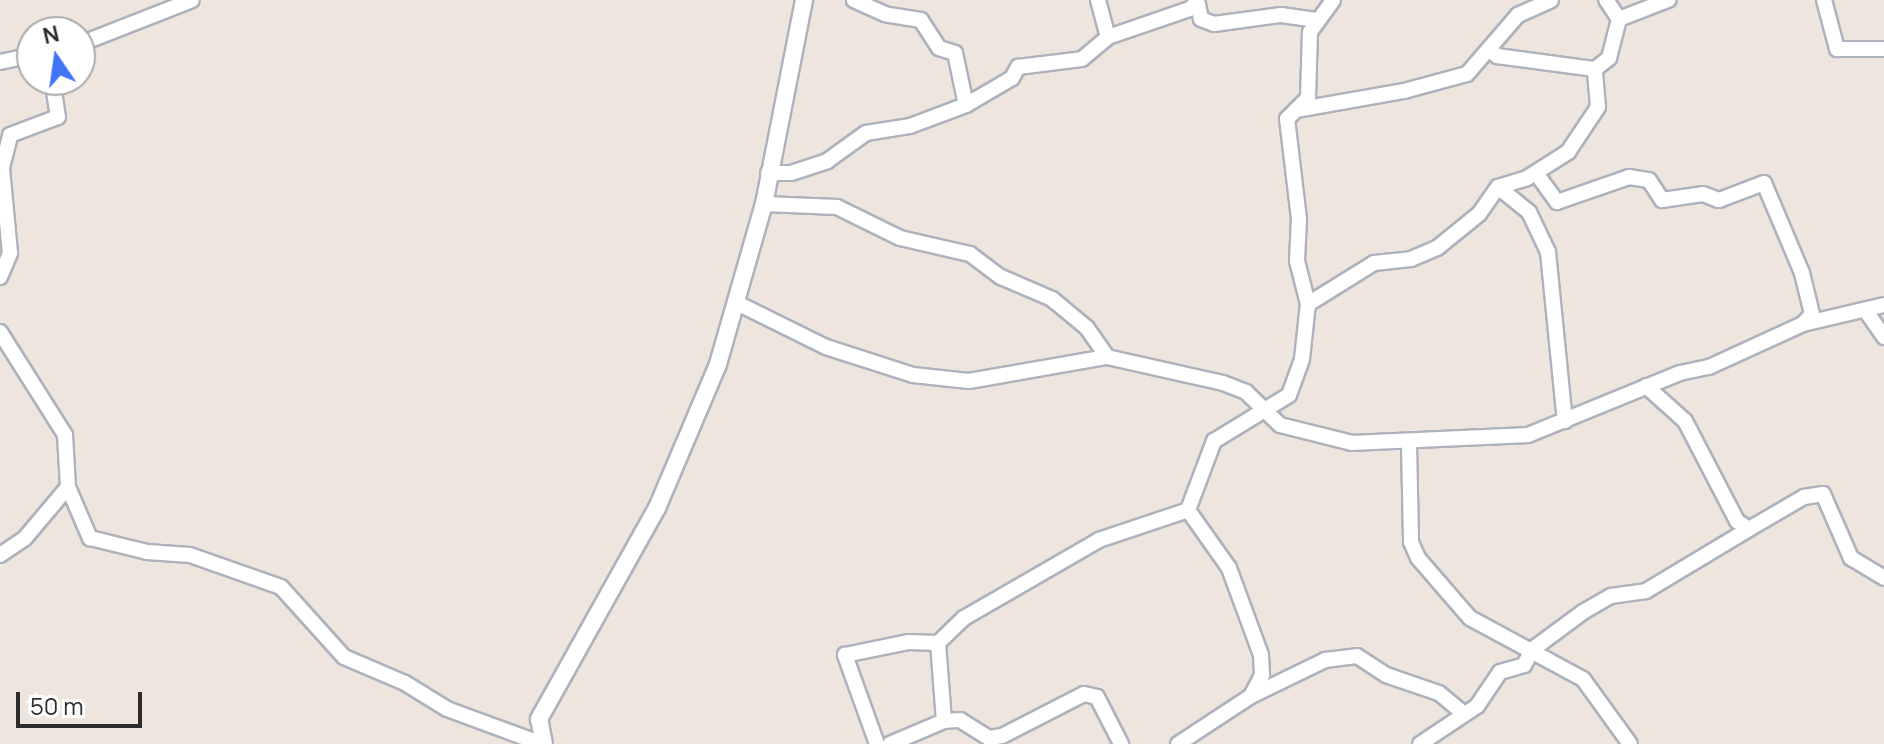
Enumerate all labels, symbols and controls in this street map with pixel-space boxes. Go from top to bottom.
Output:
north arrow [16,16,96,96]
text: N [40,18,62,51]
scale bar [20,676,146,726]
text: 50 m [30,689,84,722]

